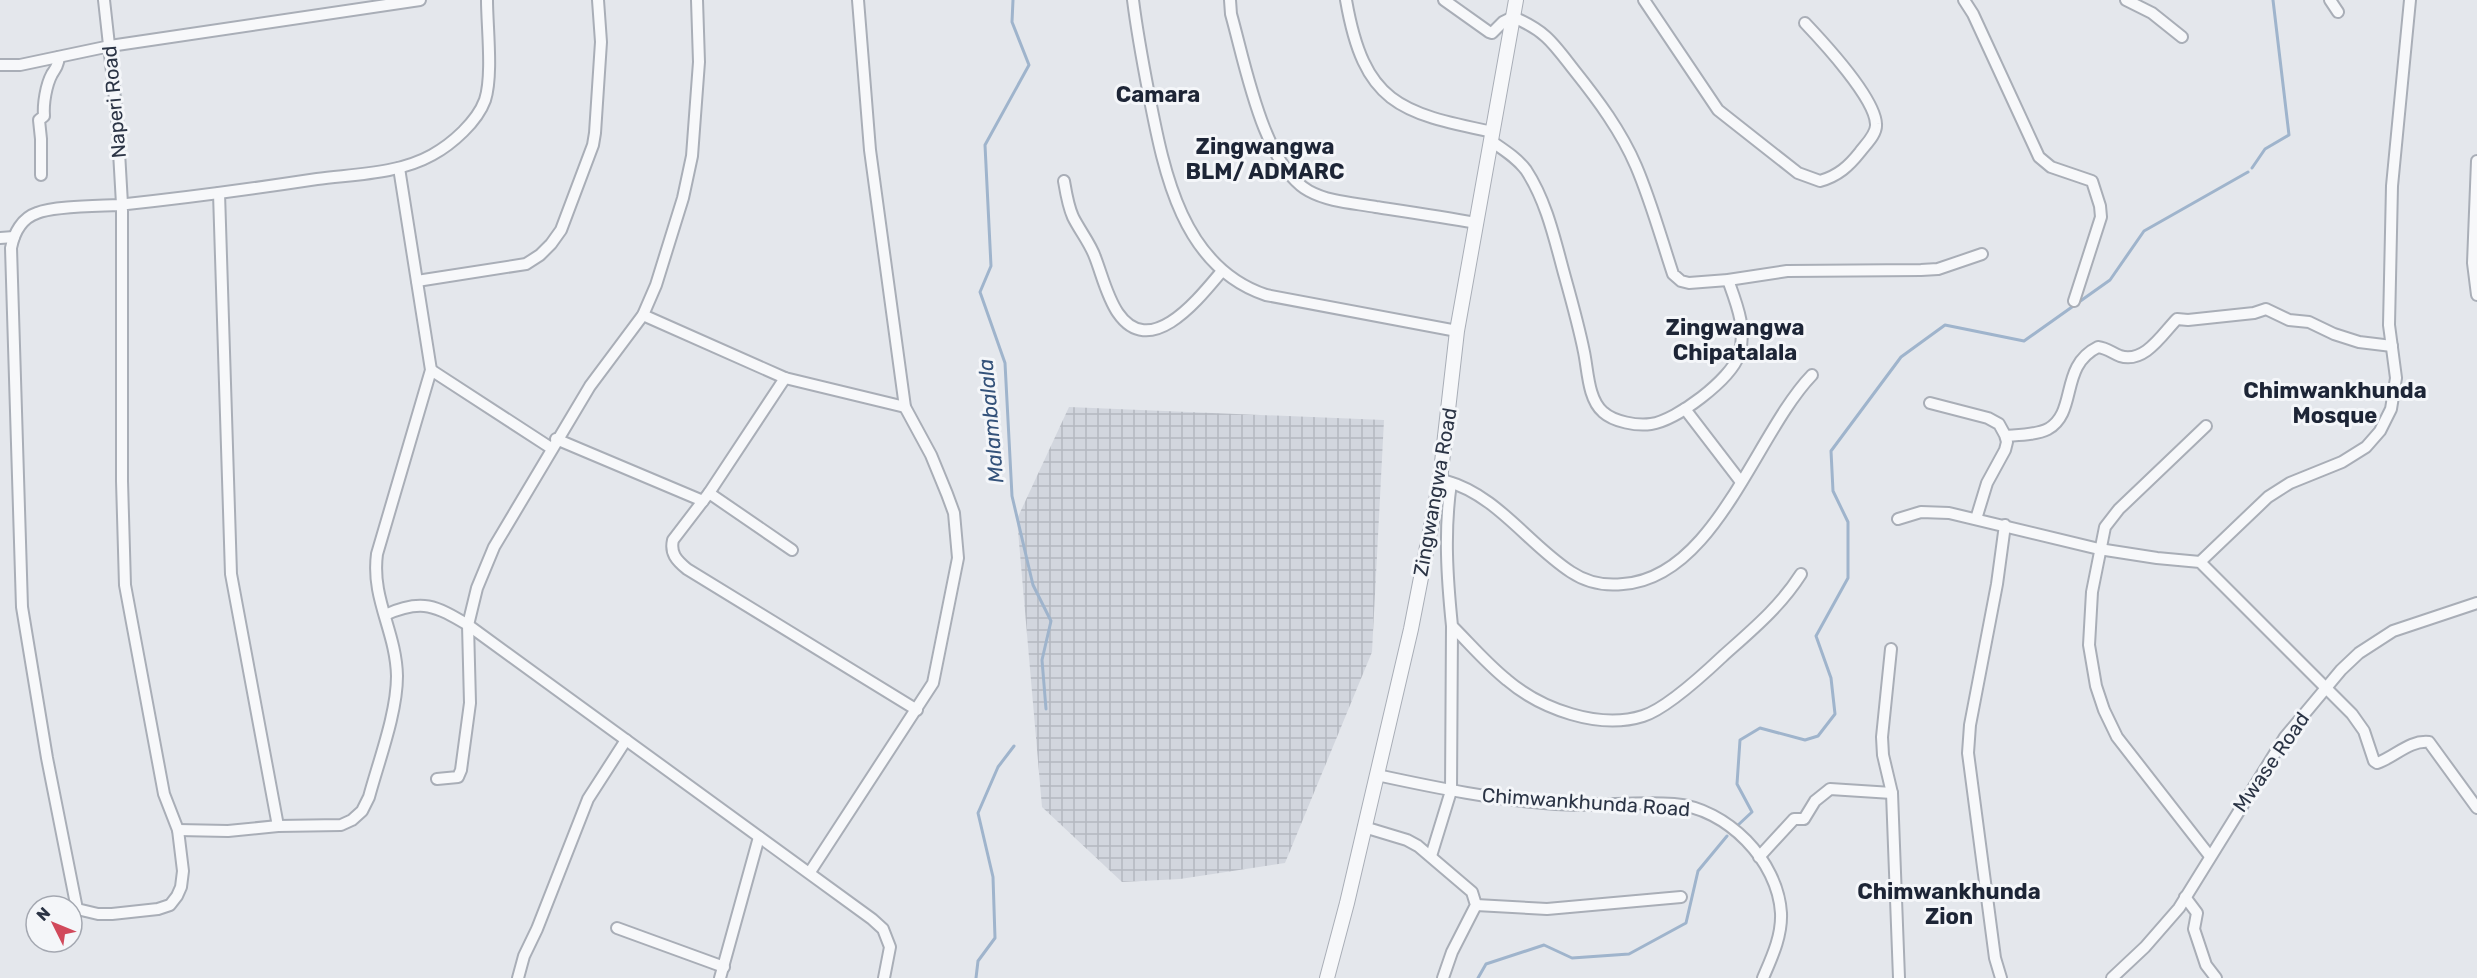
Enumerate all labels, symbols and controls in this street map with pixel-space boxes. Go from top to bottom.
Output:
street label: Naperi Road [97,45,131,159]
district label: Camara [1116,81,1200,108]
district label: Zingwangwa BLM/ ADMARC [1186,133,1344,185]
district label: Zingwangwa Chipatalala [1666,314,1804,366]
water label: Malambalala [973,358,1008,484]
district label: Chimwankhunda Mosque [2243,377,2427,429]
street label: Zingwangwa Road [1408,406,1462,578]
street label: Mwase Road [2228,707,2314,817]
street label: Chimwankhunda Road [1481,783,1691,821]
district label: Chimwankhunda Zion [1857,878,2041,930]
north arrow [24,894,84,954]
text: N [33,903,54,925]

